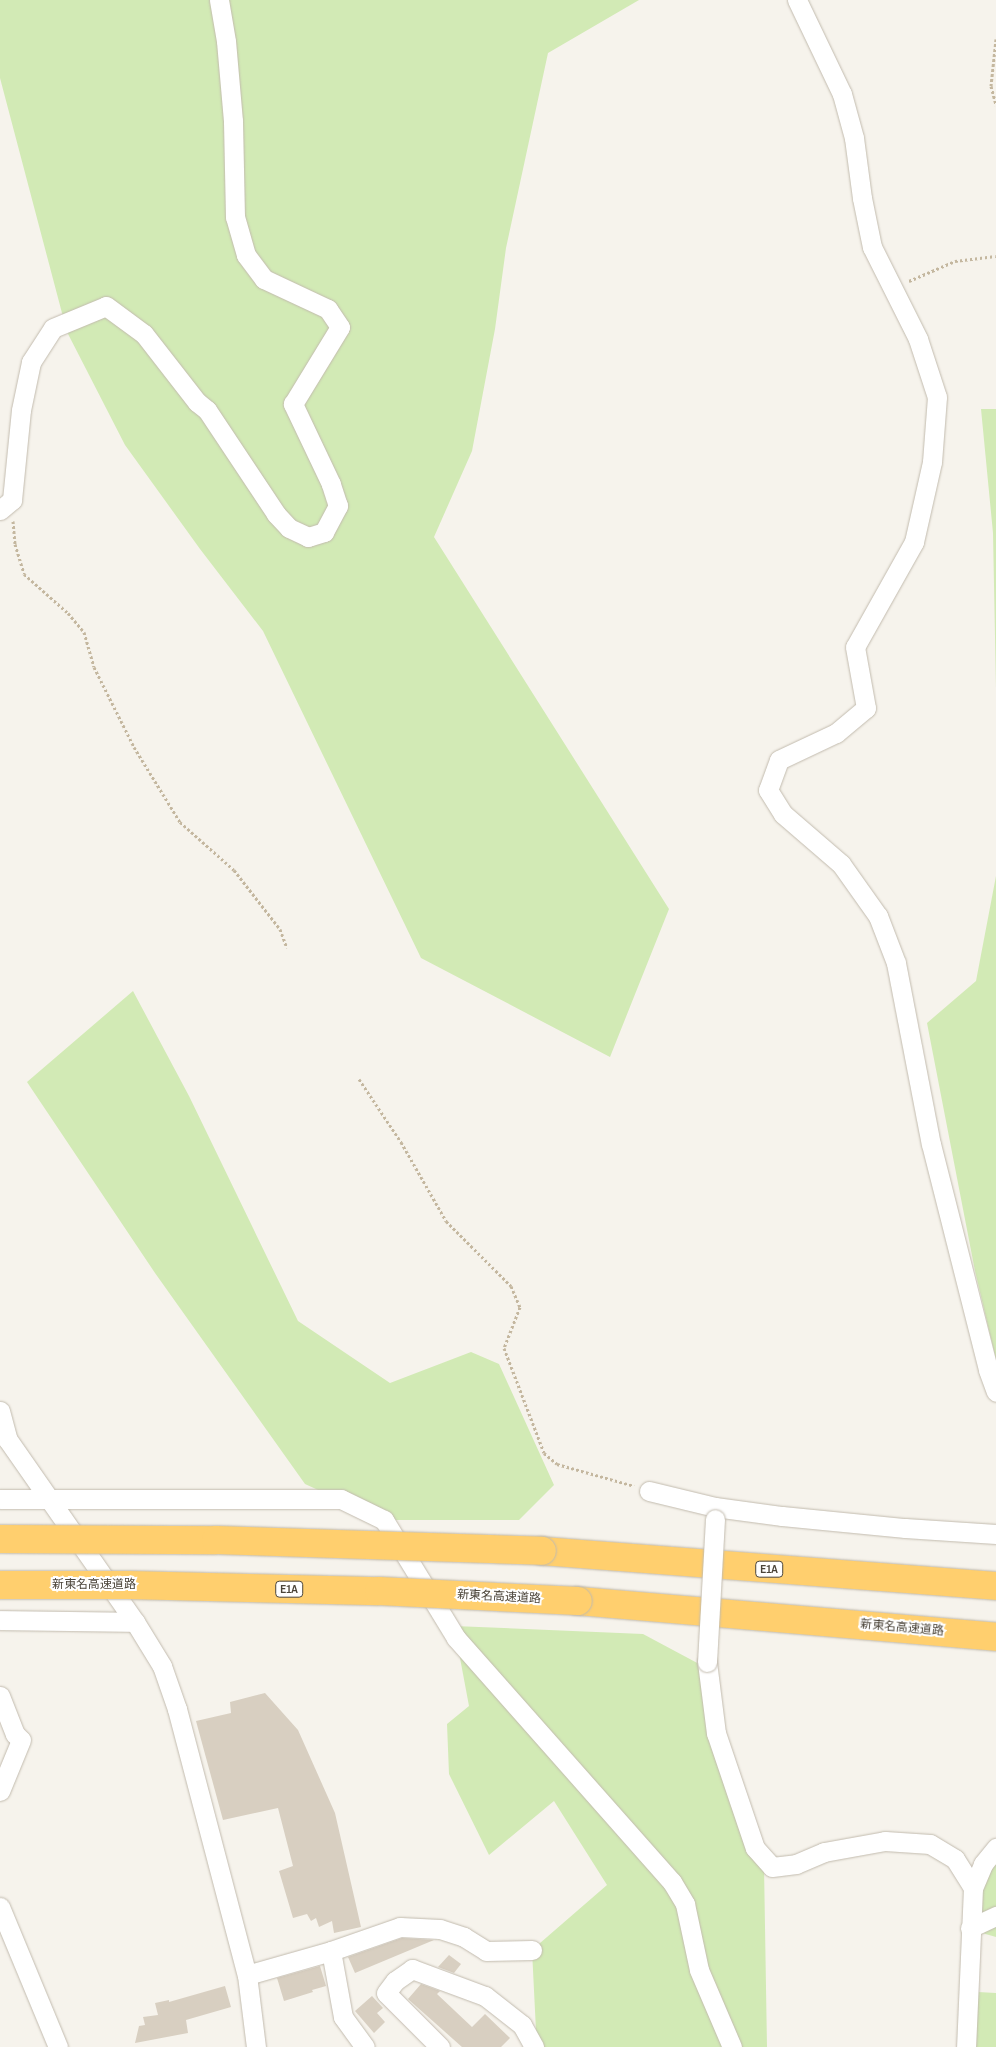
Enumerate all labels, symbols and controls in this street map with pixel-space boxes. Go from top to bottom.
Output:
road number: E1A [754,1560,784,1578]
street label: 新東名高速道路 [52,1578,136,1592]
road number: E1A [274,1580,304,1598]
street label: 新東名高速道路 [457,1588,541,1606]
street label: 新東名高速道路 [860,1617,944,1639]

